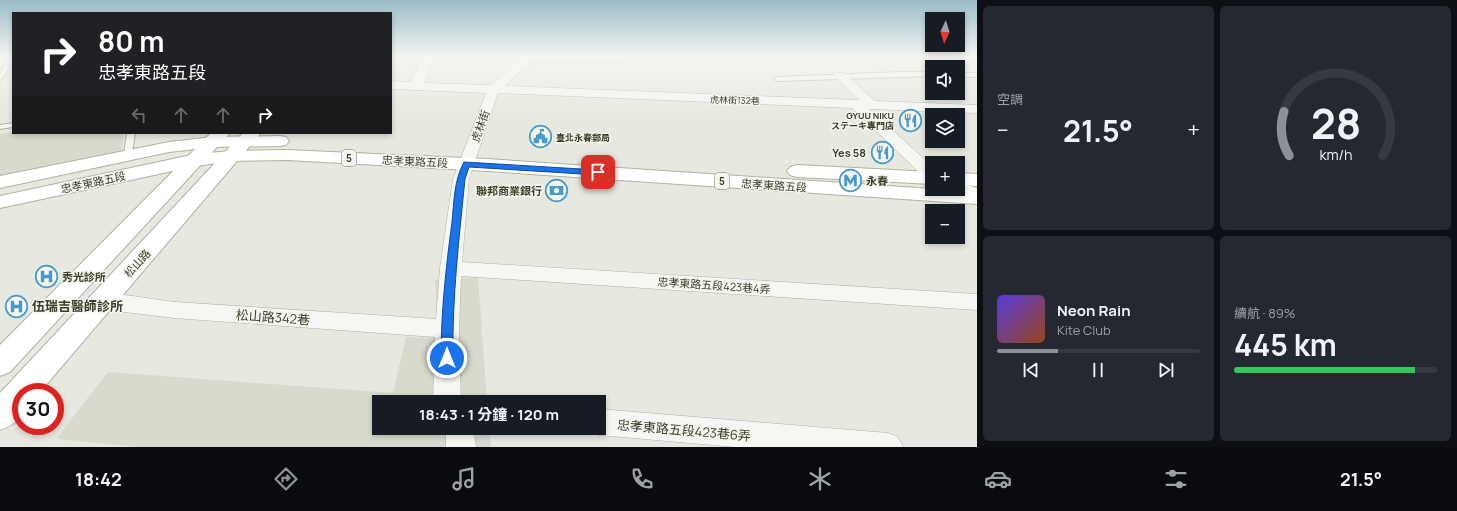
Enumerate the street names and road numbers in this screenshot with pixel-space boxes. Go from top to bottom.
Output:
street label: 虎林街132巷 [710,93,760,107]
street label: 虎林街 [467,108,493,144]
road number: 5 [342,150,356,166]
street label: 忠孝東路五段 [382,152,448,170]
street label: 忠孝東路五段 [59,168,127,196]
road number: 5 [715,173,729,189]
street label: 忠孝東路五段 [741,175,807,195]
street label: 松山路 [120,246,154,280]
street label: 忠孝東路五段423巷4弄 [657,274,771,296]
street label: 松山路342巷 [235,305,311,329]
street label: 忠孝東路五段423巷6弄 [616,415,752,445]

